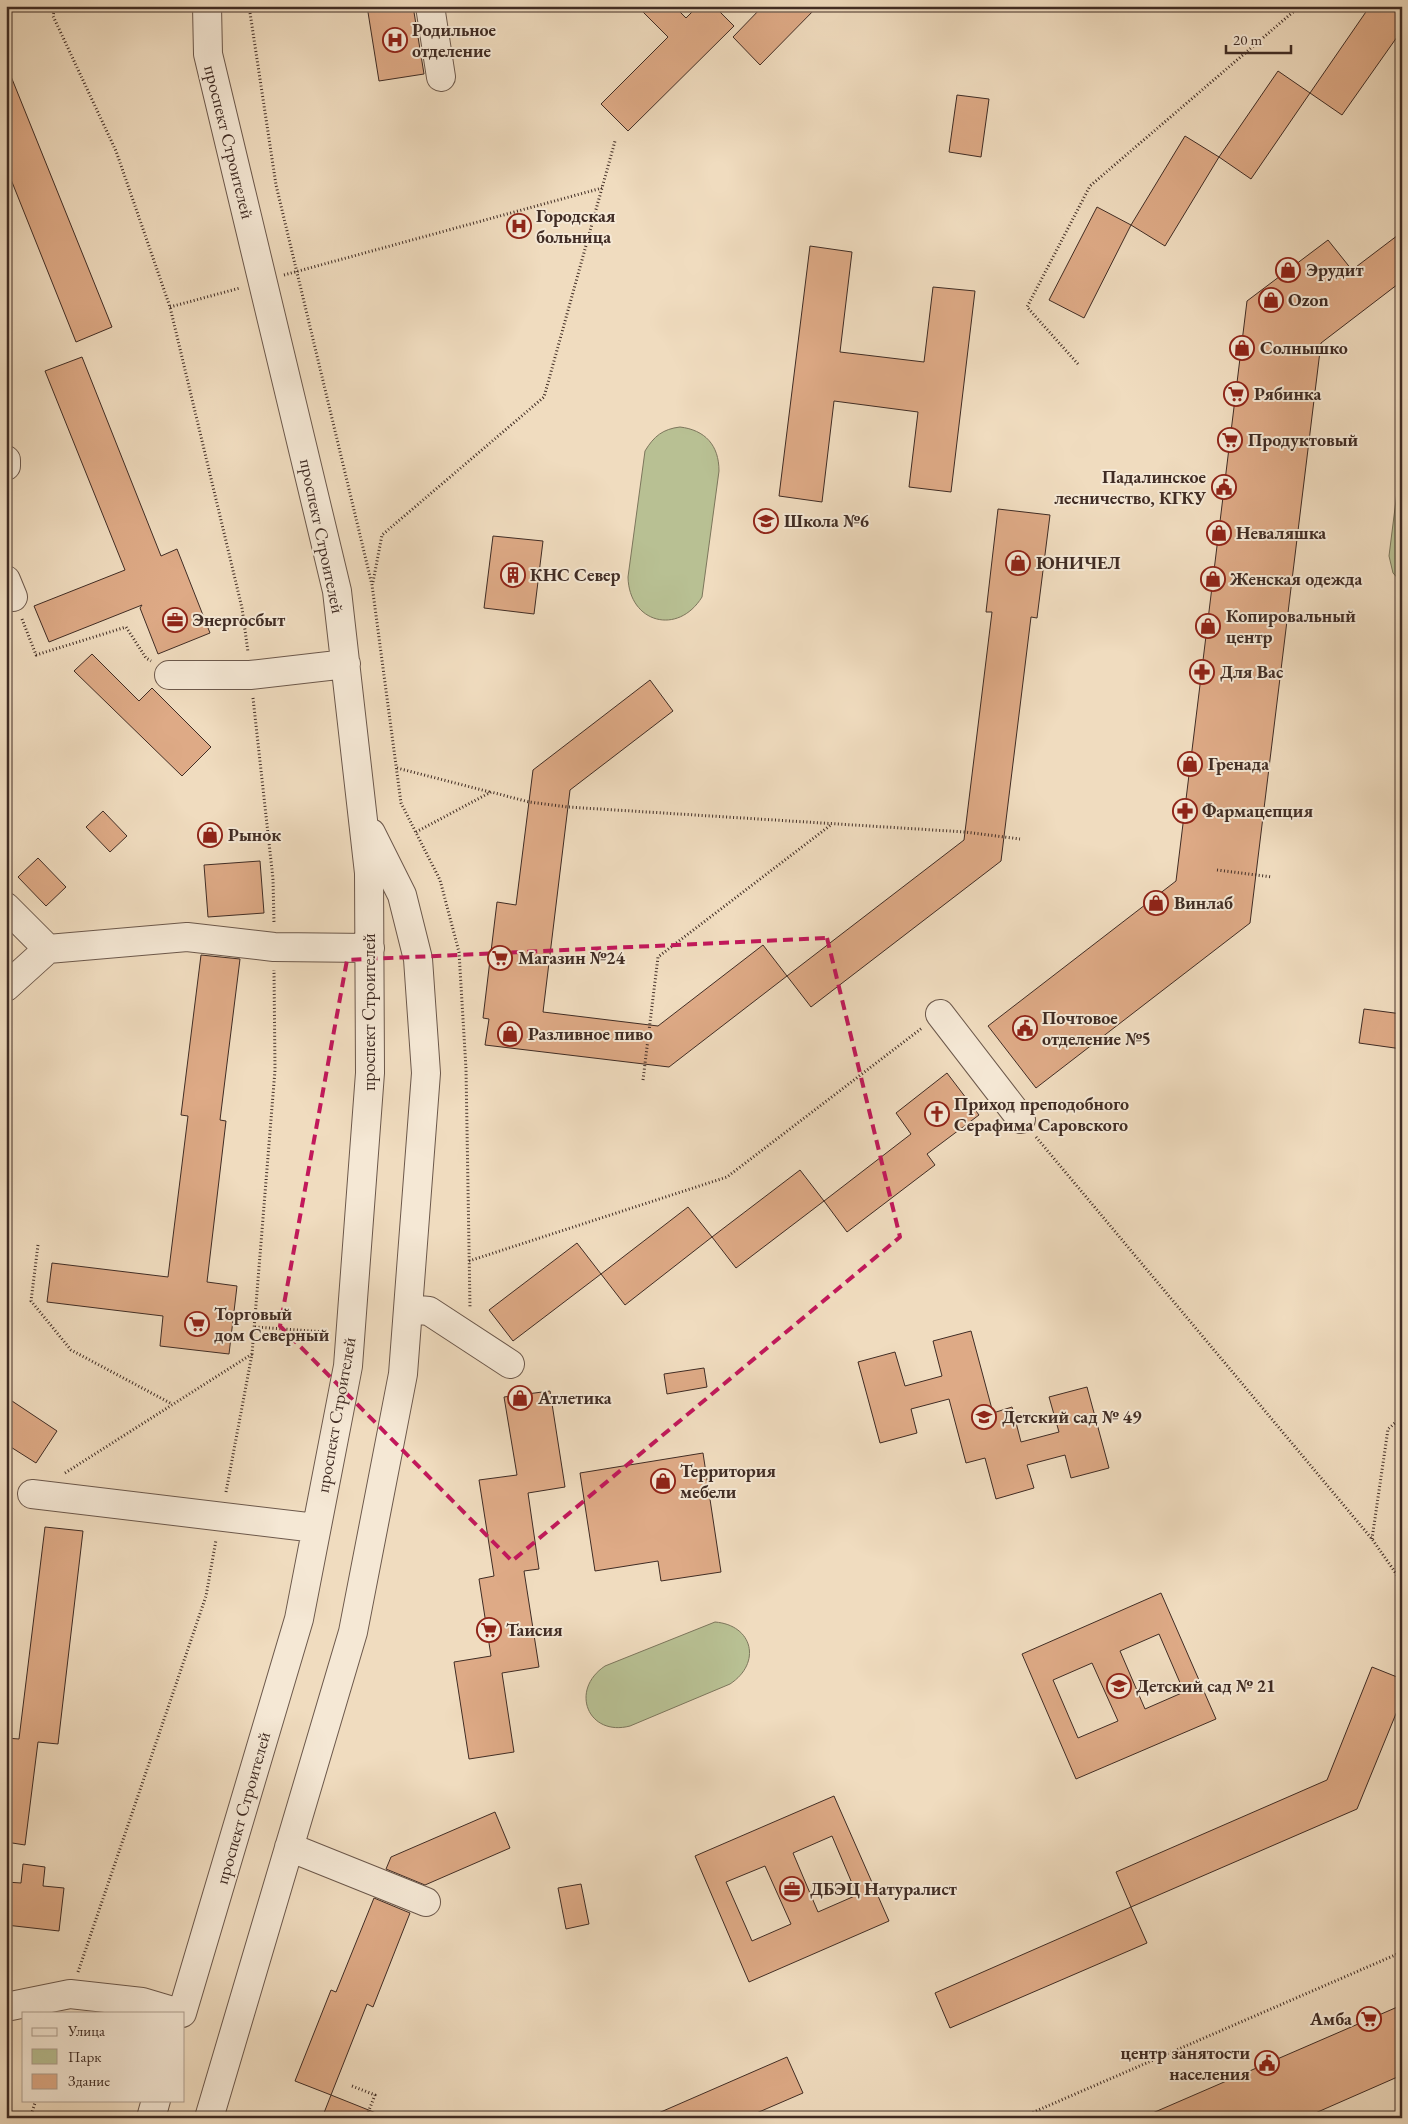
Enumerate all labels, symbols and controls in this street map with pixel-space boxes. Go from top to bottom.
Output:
place label: Родильное отделение [412,18,497,62]
scale bar [1226,22,1290,54]
hospital icon: Родильное отделение [382,27,408,53]
text: 20 m [1233,30,1262,49]
street label: проспект Строителей [199,63,260,222]
place label: Городская больница [536,204,616,248]
hospital icon: Городская больница [506,213,532,239]
shop icon: Эрудит [1275,257,1301,283]
place label: Эрудит [1306,258,1364,281]
shop icon: Ozon [1258,287,1284,313]
place label: Ozon [1288,288,1329,311]
shop icon: Солнышко [1229,335,1255,361]
place label: Солнышко [1260,336,1348,359]
supermarket icon: Рябинка [1223,381,1249,407]
place label: Рябинка [1254,382,1321,405]
supermarket icon: Продуктовый [1217,427,1243,453]
place label: Продуктовый [1248,428,1359,451]
street label: проспект Строителей [295,456,350,616]
place label: Падалинское лесничество, КГКУ [1054,465,1207,509]
public building icon: Падалинское лесничество, КГКУ [1211,474,1237,500]
school or university icon: Школа №6 [753,508,779,534]
place label: Школа №6 [784,509,869,532]
shop icon: Неваляшка [1206,520,1232,546]
place label: Неваляшка [1236,521,1326,544]
shop icon: ЮНИЧЕЛ [1005,550,1031,576]
place label: ЮНИЧЕЛ [1036,551,1121,574]
building icon: КНС Север [500,562,526,588]
place label: КНС Север [530,563,621,586]
shop icon: Женская одежда [1200,566,1226,592]
place label: Женская одежда [1229,567,1363,590]
place label: Копировальный центр [1226,604,1356,648]
office icon: Энергосбыт [162,607,188,633]
place label: Энергосбыт [192,608,285,631]
shop icon: Копировальный центр [1195,613,1221,639]
pharmacy icon: Для Вас [1189,659,1215,685]
place label: Для Вас [1220,660,1284,683]
shop icon: Гренада [1177,751,1203,777]
place label: Гренада [1208,752,1269,775]
pharmacy icon: Фармацепция [1172,798,1198,824]
place label: Фармацепция [1202,799,1313,822]
shop icon: Рынок [197,822,223,848]
place label: Рынок [228,823,281,846]
shop icon: Винлаб [1143,890,1169,916]
place label: Винлаб [1174,891,1233,914]
street label: проспект Строителей [357,933,380,1091]
supermarket icon: Магазин №24 [487,945,513,971]
place label: Магазин №24 [518,946,626,969]
place label: Почтовое отделение №5 [1042,1006,1151,1050]
public building icon: Почтовое отделение №5 [1012,1015,1038,1041]
shop icon: Разливное пиво [497,1021,523,1047]
place label: Разливное пиво [528,1022,653,1045]
place label: Приход преподобного Серафима Саровского [954,1092,1129,1136]
church icon: Приход преподобного Серафима Саровского [924,1101,950,1127]
place label: Торговый дом Северный [214,1302,330,1346]
supermarket icon: Торговый дом Северный [184,1311,210,1337]
street label: проспект Строителей [311,1335,361,1494]
shop icon: Атлетика [507,1385,533,1411]
place label: Атлетика [537,1386,612,1409]
school or university icon: Детский сад № 49 [971,1404,997,1430]
place label: Детский сад № 49 [1002,1405,1142,1428]
place label: Территория мебели [680,1459,776,1503]
shop icon: Территория мебели [650,1468,676,1494]
supermarket icon: Таисия [476,1617,502,1643]
place label: Таисия [506,1618,563,1641]
school or university icon: Детский сад № 21 [1106,1673,1132,1699]
place label: Детский сад № 21 [1136,1674,1276,1697]
street label: проспект Строителей [210,1729,275,1887]
office icon: ДБЭЦ Натуралист [779,1876,805,1902]
place label: ДБЭЦ Натуралист [810,1877,957,1900]
supermarket icon: Амба [1356,2006,1382,2032]
place label: Амба [1309,2007,1352,2030]
legend [22,2012,185,2102]
text: Улица [67,2021,105,2040]
place label: центр занятости населения [1121,2041,1250,2085]
text: Парк [68,2047,101,2066]
public building icon: центр занятости населения [1254,2050,1280,2076]
text: Здание [68,2071,110,2090]

